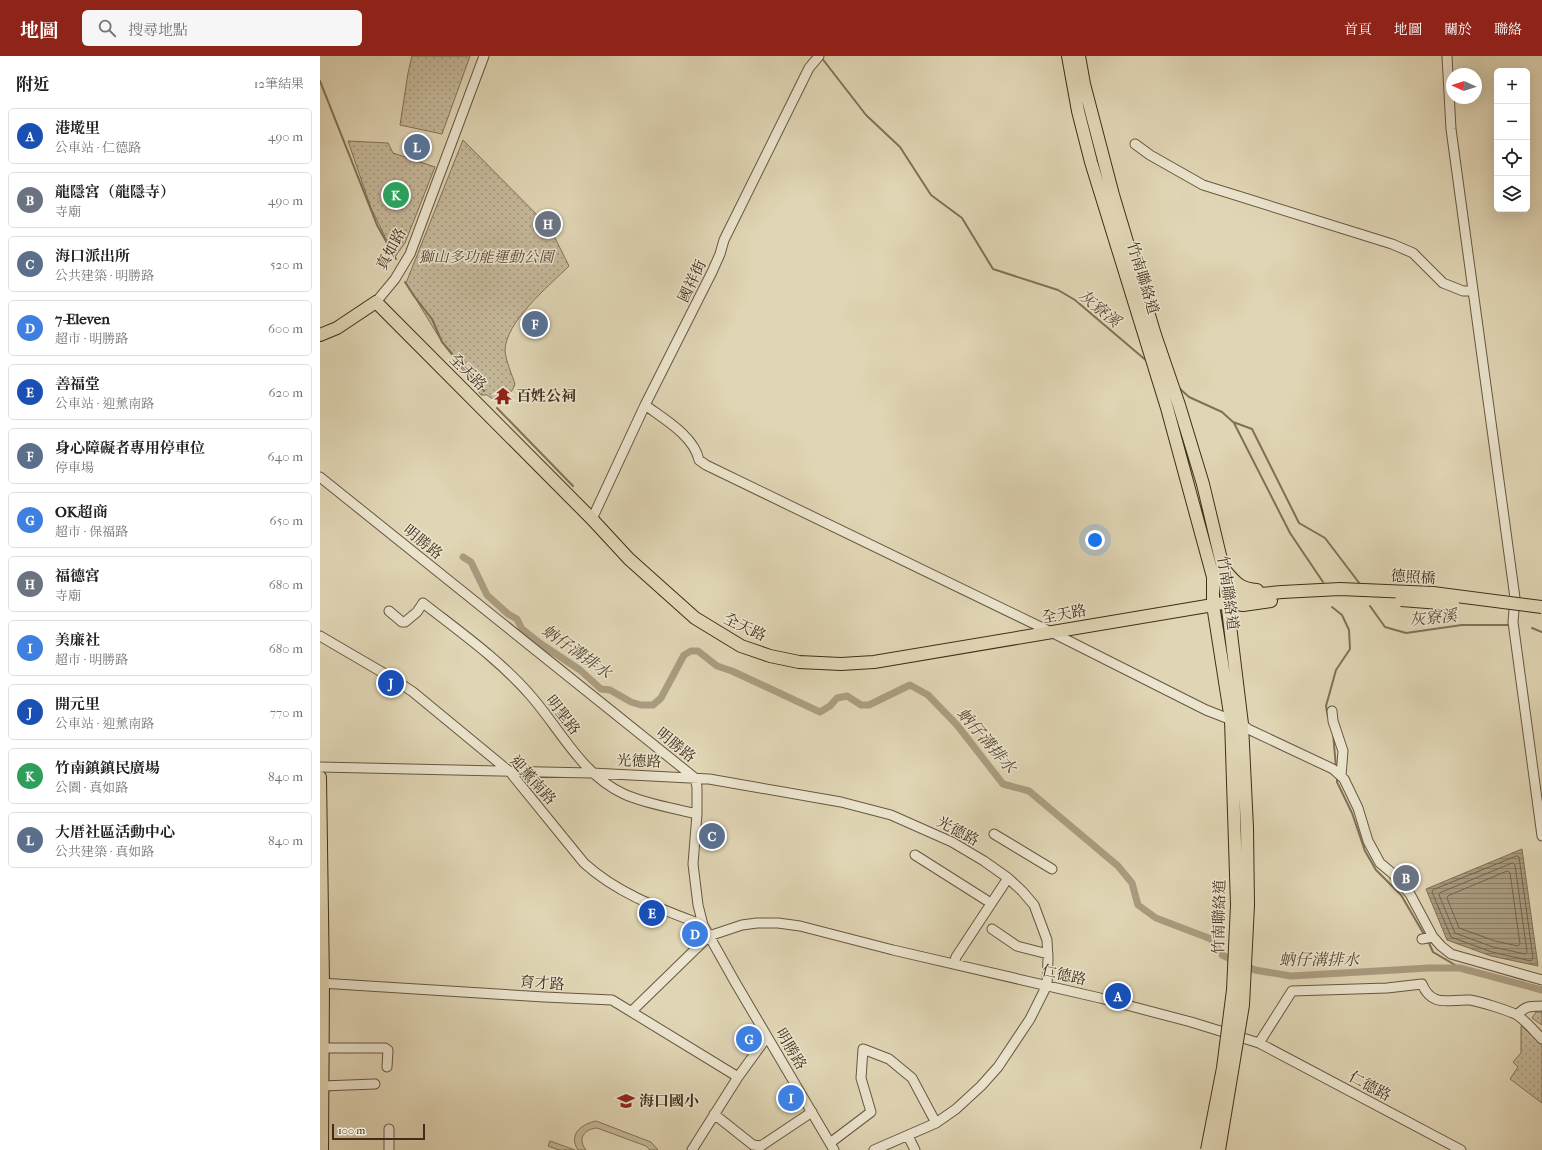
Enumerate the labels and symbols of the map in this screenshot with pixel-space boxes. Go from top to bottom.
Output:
north arrow [1446,68,1482,104]
pin: L [404,132,430,162]
pin: K [383,180,409,210]
pin: H [535,209,561,239]
street label: 真如路 [372,225,410,273]
street label: 竹南聯絡道 [1123,239,1163,317]
park label: 獅山多功能運動公園 [418,248,555,266]
street label: 國祥街 [674,257,710,305]
water label: 灰寮溪 [1075,286,1126,332]
pin: F [522,309,548,339]
street label: 全天路 [446,350,490,394]
temple icon: 百姓公祠 [493,386,513,406]
place label: 百姓公祠 [516,387,576,405]
street label: 明勝路 [400,521,446,563]
your location [1085,530,1105,550]
street label: 竹南聯絡道 [1214,555,1242,631]
street label: 德照橋 [1390,566,1436,588]
street label: 全天路 [1040,601,1088,627]
water label: 灰寮溪 [1408,605,1460,629]
street label: 全天路 [721,609,769,645]
water label: 蚋仔溝排水 [538,621,617,683]
pin: J [378,668,404,698]
street label: 明聖路 [542,692,584,738]
water label: 蚋仔溝排水 [953,704,1021,778]
street label: 明勝路 [653,724,699,766]
street label: 光德路 [616,751,662,771]
street label: 迎薰南路 [506,752,560,808]
street label: 光德路 [934,812,982,850]
pin: C [699,821,725,851]
pin: B [1393,863,1419,893]
street label: 竹南聯絡道 [1209,879,1229,955]
pin: E [639,898,665,928]
pin: D [682,919,708,949]
water label: 蚋仔溝排水 [1279,950,1361,969]
street label: 仁德路 [1040,961,1088,989]
street label: 育才路 [519,972,565,994]
pin: A [1105,981,1131,1011]
pin: G [736,1024,762,1054]
street label: 明勝路 [772,1025,810,1073]
street label: 仁德路 [1346,1067,1394,1105]
pin: I [778,1083,804,1113]
school or university icon: 海口國小 [616,1091,636,1111]
place label: 海口國小 [639,1092,699,1110]
scale bar [332,1122,425,1141]

